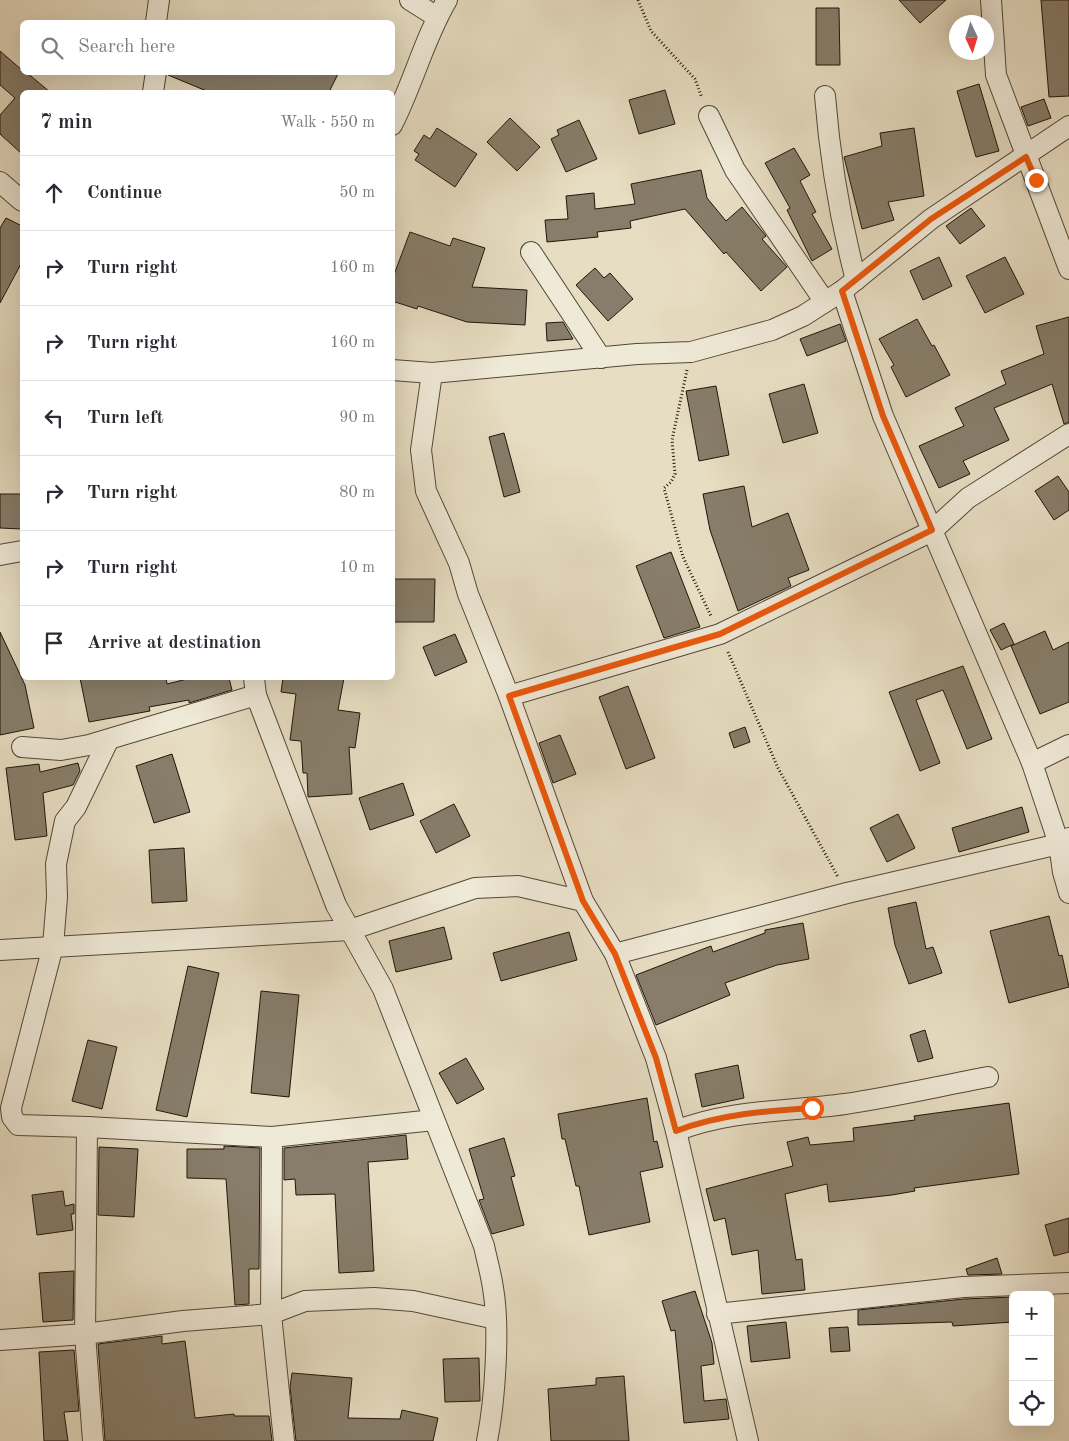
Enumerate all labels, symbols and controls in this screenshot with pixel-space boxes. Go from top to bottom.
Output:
north arrow [949,15,994,60]
search box [20,20,395,75]
icon: search [38,34,66,62]
text: Search here [78,38,175,57]
text: 7 min [40,112,93,133]
text: Walk · 550 m [280,115,375,131]
route end [1025,169,1048,192]
icon: ahead [40,179,68,207]
text: Continue [87,184,162,203]
text: 50 m [339,185,375,201]
icon: right [40,254,68,282]
text: Turn right [87,259,177,278]
text: 160 m [330,260,375,276]
icon: right [40,329,68,357]
text: Turn right [87,334,177,353]
text: 160 m [330,335,375,351]
icon: left [40,404,68,432]
text: Turn left [87,409,164,428]
text: 90 m [339,410,375,426]
icon: right [40,479,68,507]
text: Turn right [87,484,177,503]
text: 80 m [339,485,375,501]
icon: right [40,554,68,582]
text: Turn right [87,559,177,578]
text: 10 m [339,560,375,576]
icon: arrive [40,629,68,657]
text: Arrive at destination [87,634,261,653]
route start [801,1097,824,1120]
map controls [1009,1291,1054,1426]
button: + [1009,1291,1054,1336]
button: − [1009,1336,1054,1381]
button: locate [1009,1381,1054,1426]

